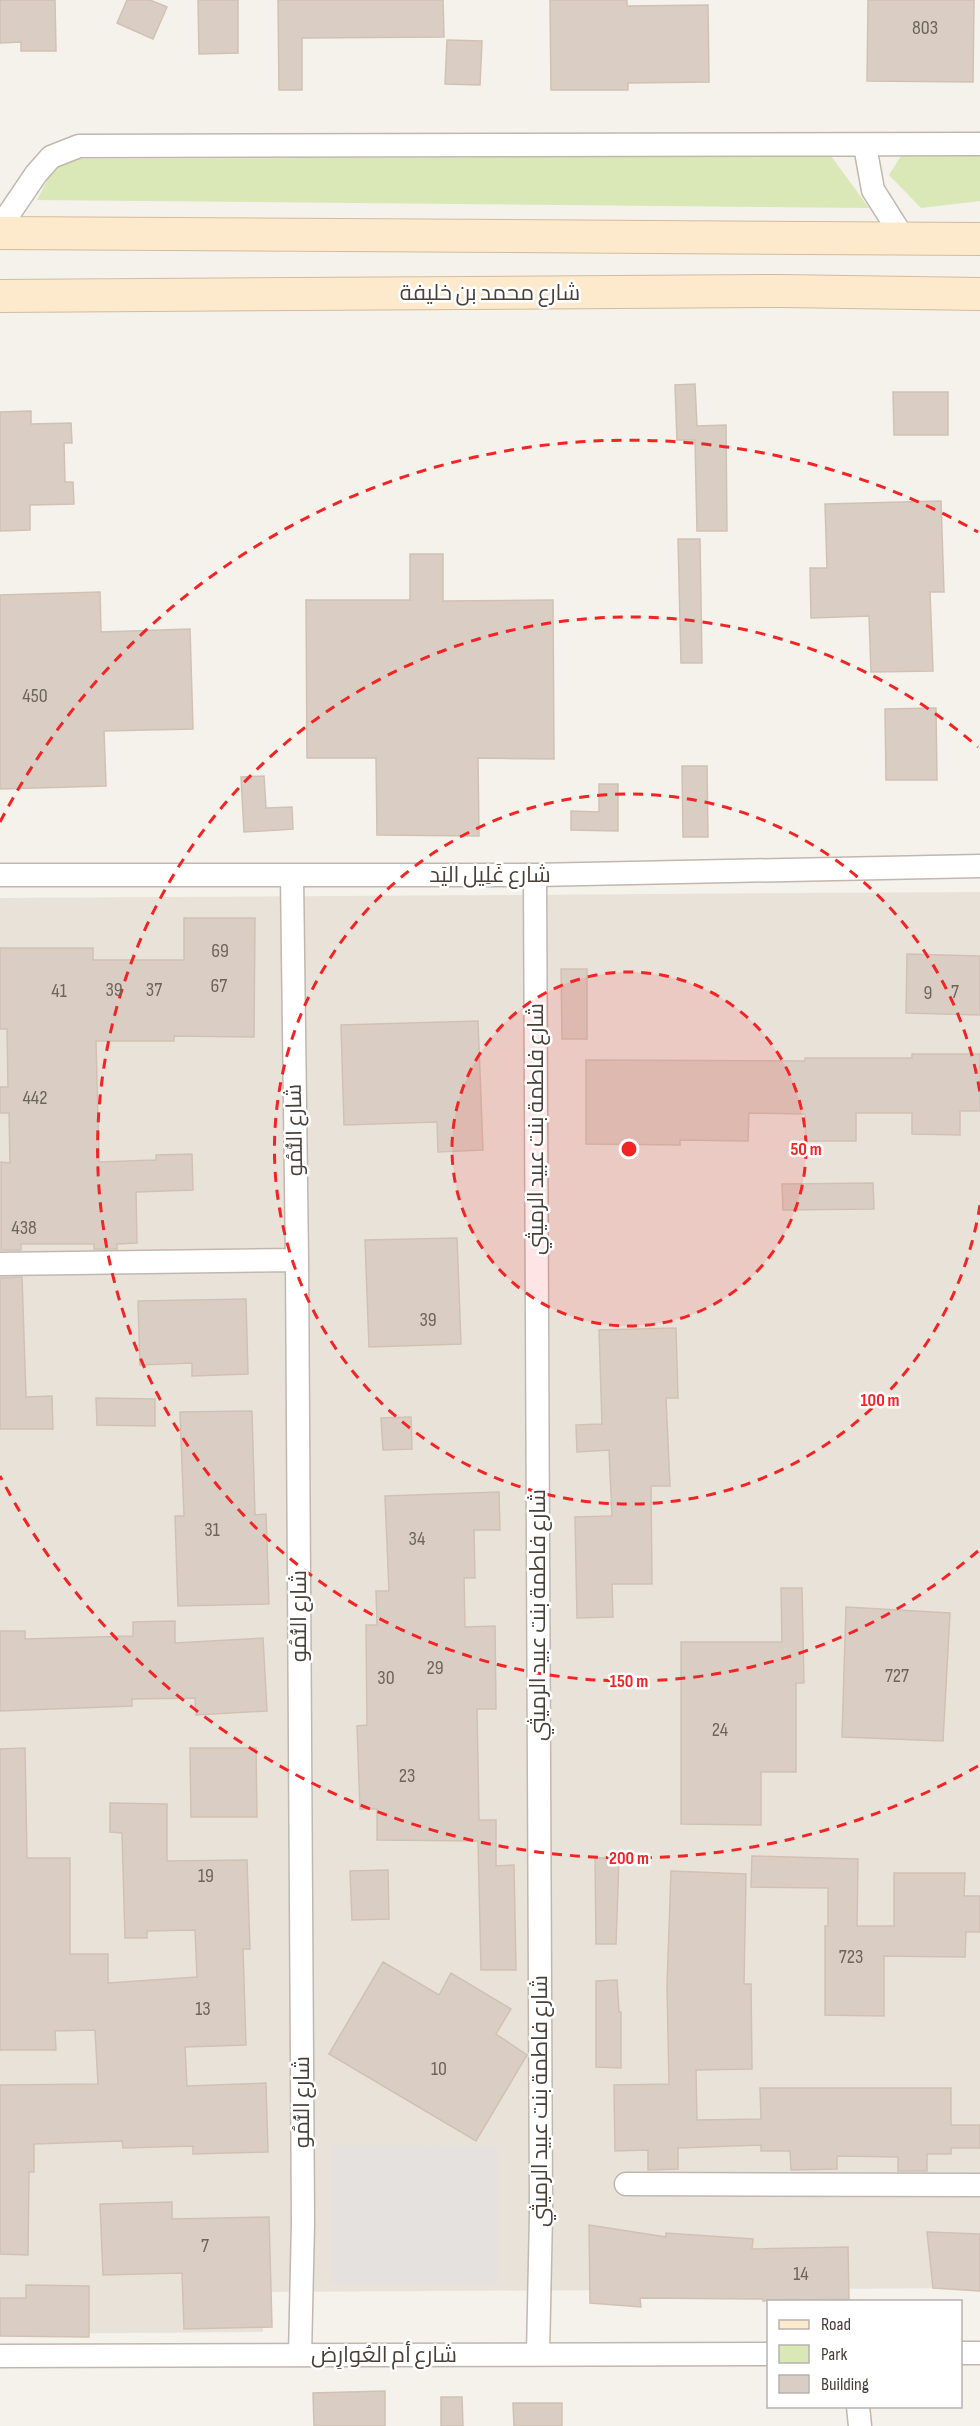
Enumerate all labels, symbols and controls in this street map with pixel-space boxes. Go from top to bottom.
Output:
house number: 803 [912,16,938,40]
street label: شارع محمد بن خليفة [400,280,580,307]
house number: 450 [22,684,48,708]
street label: شارع غَلِيل اليَد [429,862,551,889]
house number: 69 [211,939,229,963]
house number: 67 [211,974,227,998]
house number: 39 [105,978,123,1002]
house number: 37 [146,978,162,1002]
house number: 41 [51,979,67,1003]
house number: 7 [951,980,959,1004]
house number: 9 [924,981,932,1005]
street label: شارع فاطمة بنت عبيد الرميثي [523,1003,552,1255]
street label: شارع النُّمُو [281,1084,309,1176]
house number: 442 [22,1086,48,1110]
centre of rings [619,1139,639,1159]
text: 50 m [790,1139,822,1160]
house number: 438 [11,1216,37,1240]
house number: 39 [419,1308,437,1332]
text: 100 m [861,1390,900,1411]
street label: شارع فاطمة بنت عبيد الرميثي [525,1489,554,1741]
house number: 31 [204,1518,220,1542]
house number: 34 [409,1527,425,1551]
street label: شارع النُّمُو [286,1570,313,1662]
house number: 29 [426,1656,444,1680]
house number: 727 [885,1664,909,1688]
house number: 30 [377,1666,395,1690]
text: 150 m [610,1671,648,1692]
house number: 24 [712,1718,728,1742]
house number: 23 [399,1764,415,1788]
text: 200 m [609,1848,649,1869]
house number: 19 [198,1864,214,1888]
house number: 723 [839,1945,863,1969]
street label: شارع فاطمة بنت عبيد الرميثي [527,1975,556,2227]
house number: 13 [195,1997,211,2021]
street label: شارع النُّمُو [289,2056,316,2148]
house number: 10 [431,2057,447,2081]
house number: 7 [201,2234,209,2258]
house number: 14 [793,2262,809,2286]
legend [767,2300,962,2408]
text: Road [821,2314,851,2335]
street label: شارع أم العُوارِض [311,2341,457,2370]
text: Park [821,2344,847,2365]
text: Building [821,2374,869,2395]

